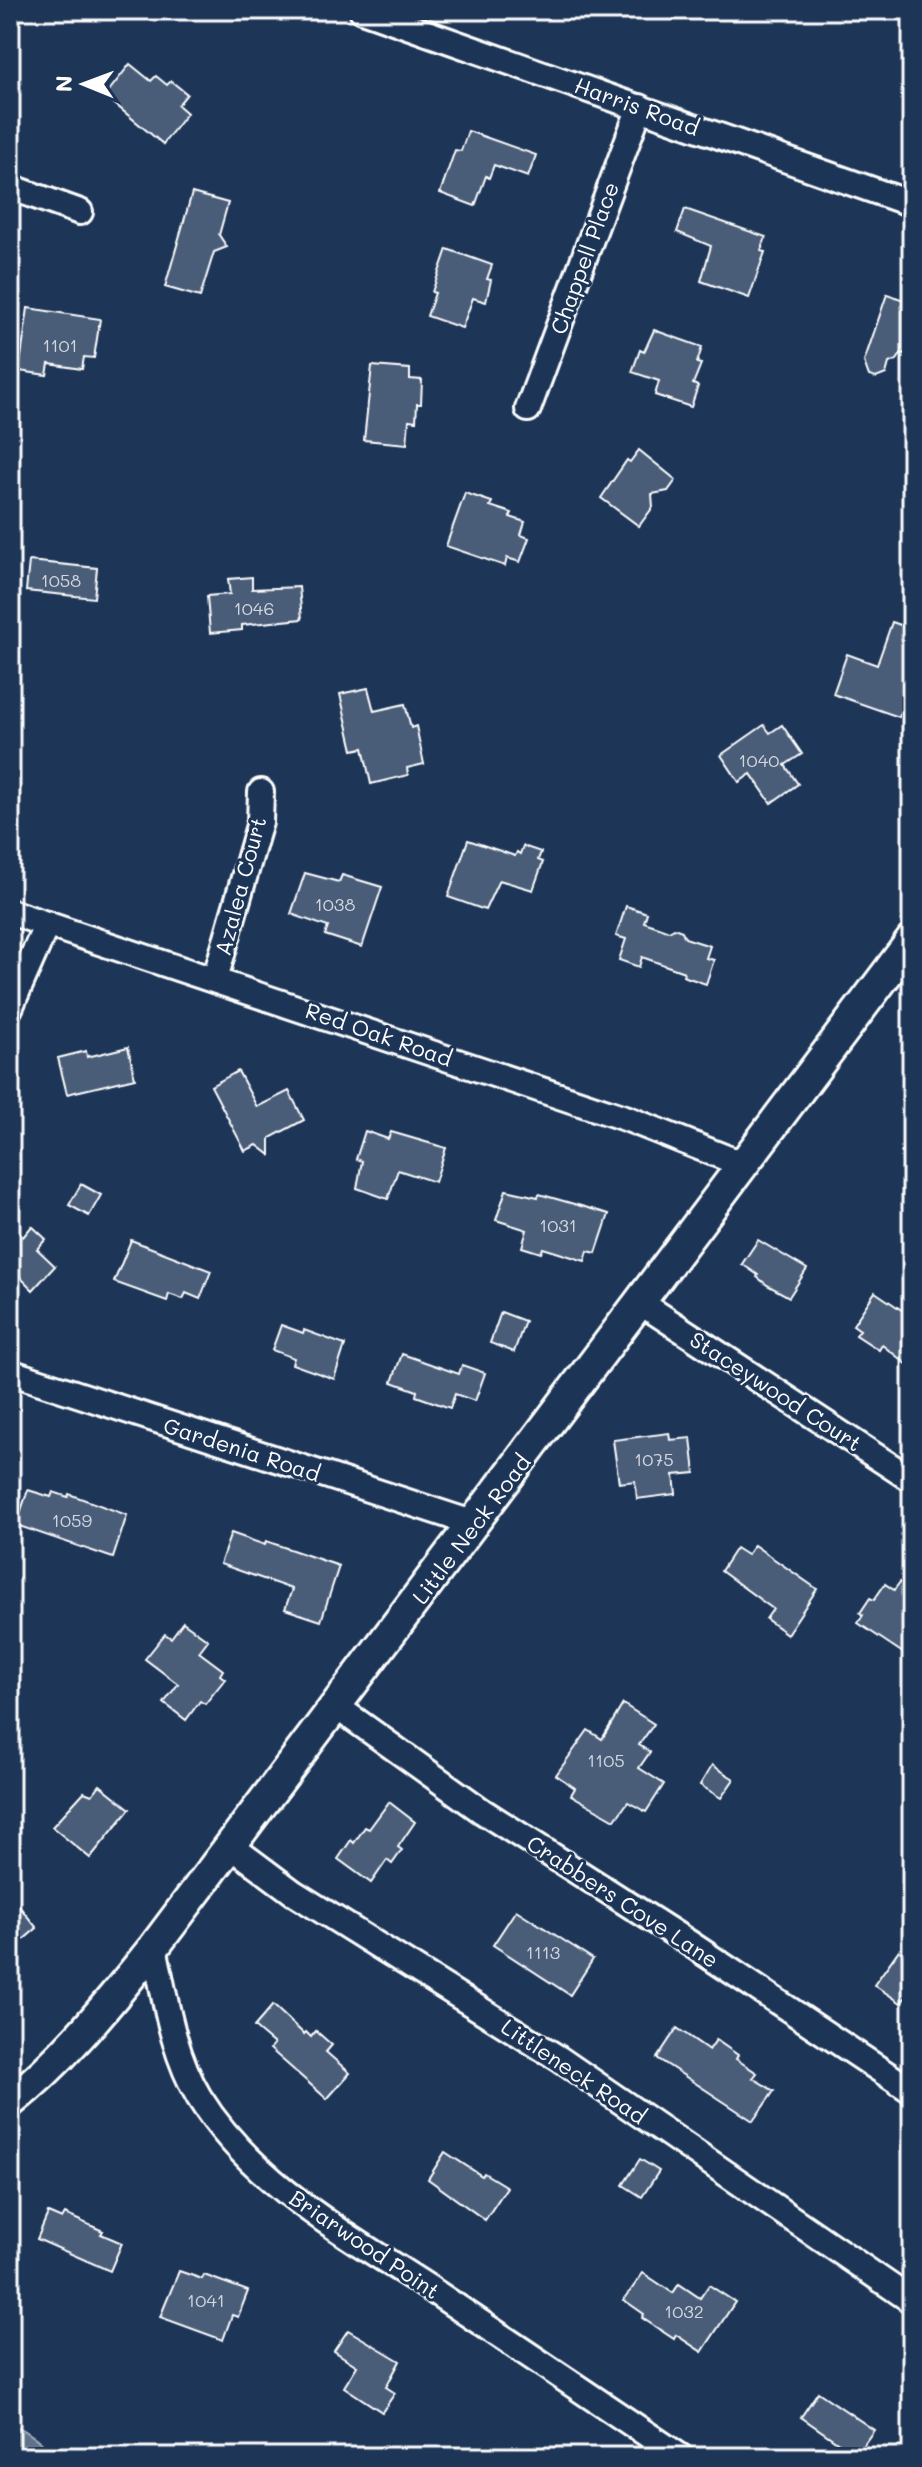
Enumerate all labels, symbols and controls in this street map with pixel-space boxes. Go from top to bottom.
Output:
north arrow [44,44,124,124]
street label: Harris Road [571,70,703,142]
text: N [49,75,78,92]
street label: Chappell Place [543,178,625,338]
house number: 1101 [42,333,78,357]
house number: 1058 [41,568,81,592]
house number: 1046 [234,596,274,620]
house number: 1040 [739,748,779,772]
street label: Azalea Court [208,813,272,959]
house number: 1038 [315,892,355,916]
street label: Red Oak Road [302,995,456,1073]
house number: 1031 [539,1213,577,1237]
street label: Staceywood Court [684,1325,868,1457]
street label: Gardenia Road [160,1410,324,1488]
house number: 1075 [634,1447,674,1471]
street label: Little Neck Road [405,1448,537,1610]
house number: 1059 [52,1508,92,1532]
house number: 1105 [587,1748,625,1772]
street label: Crabbers Cove Lane [522,1828,724,1974]
house number: 1113 [526,1940,560,1964]
street label: Littleneck Road [496,2012,652,2130]
street label: Briarwood Point [284,2183,446,2305]
house number: 1041 [187,2288,225,2312]
house number: 1032 [664,2299,704,2323]

